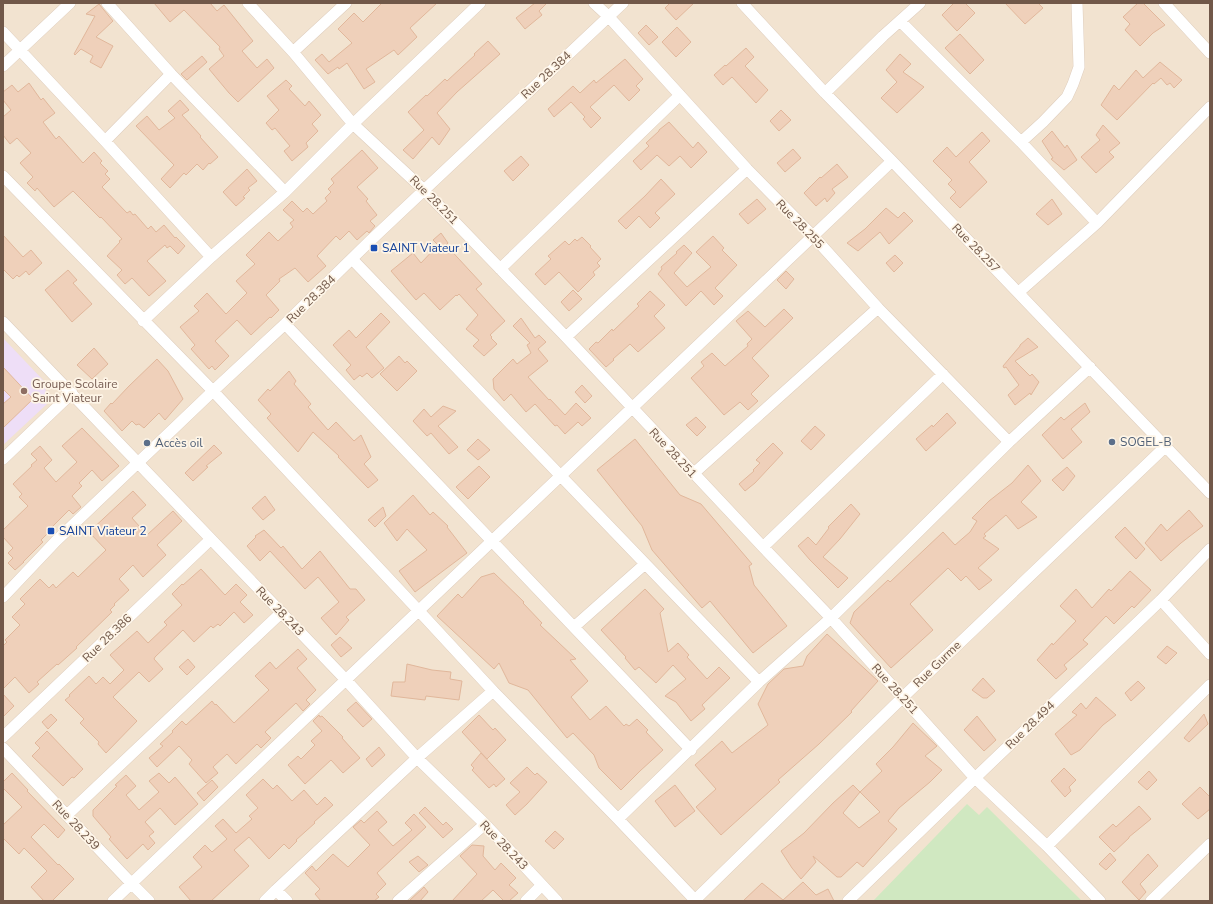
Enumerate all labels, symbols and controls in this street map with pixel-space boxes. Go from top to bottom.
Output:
street label: Rue 28.384 [518,48,574,102]
street label: Rue 28.251 [406,172,462,228]
street label: Rue 28.255 [772,196,828,252]
street label: Rue 28.257 [948,220,1004,276]
place label: SAINT Viateur 1 [382,240,470,256]
marker: SAINT Viateur 1 [369,243,379,253]
street label: Rue 28.384 [283,271,339,327]
place label: Groupe Scolaire Saint Viateur [32,376,118,406]
marker: Groupe Scolaire Saint Viateur [19,386,29,396]
street label: Rue 28.251 [646,425,700,481]
place label: SOGEL-B [1120,434,1172,450]
place label: Accès oil [155,435,203,451]
marker: SOGEL-B [1107,437,1117,447]
marker: Accès oil [142,438,152,448]
place label: SAINT Viateur 2 [59,523,147,539]
marker: SAINT Viateur 2 [46,526,56,536]
street label: Rue 28.243 [252,583,308,639]
street label: Rue 28.386 [79,610,135,666]
street label: Rue Gurme [910,637,964,691]
street label: Rue 28.251 [868,660,922,718]
street label: Rue 28.494 [1002,697,1058,753]
street label: Rue 28.239 [49,797,103,853]
street label: Rue 28.243 [476,817,532,873]

